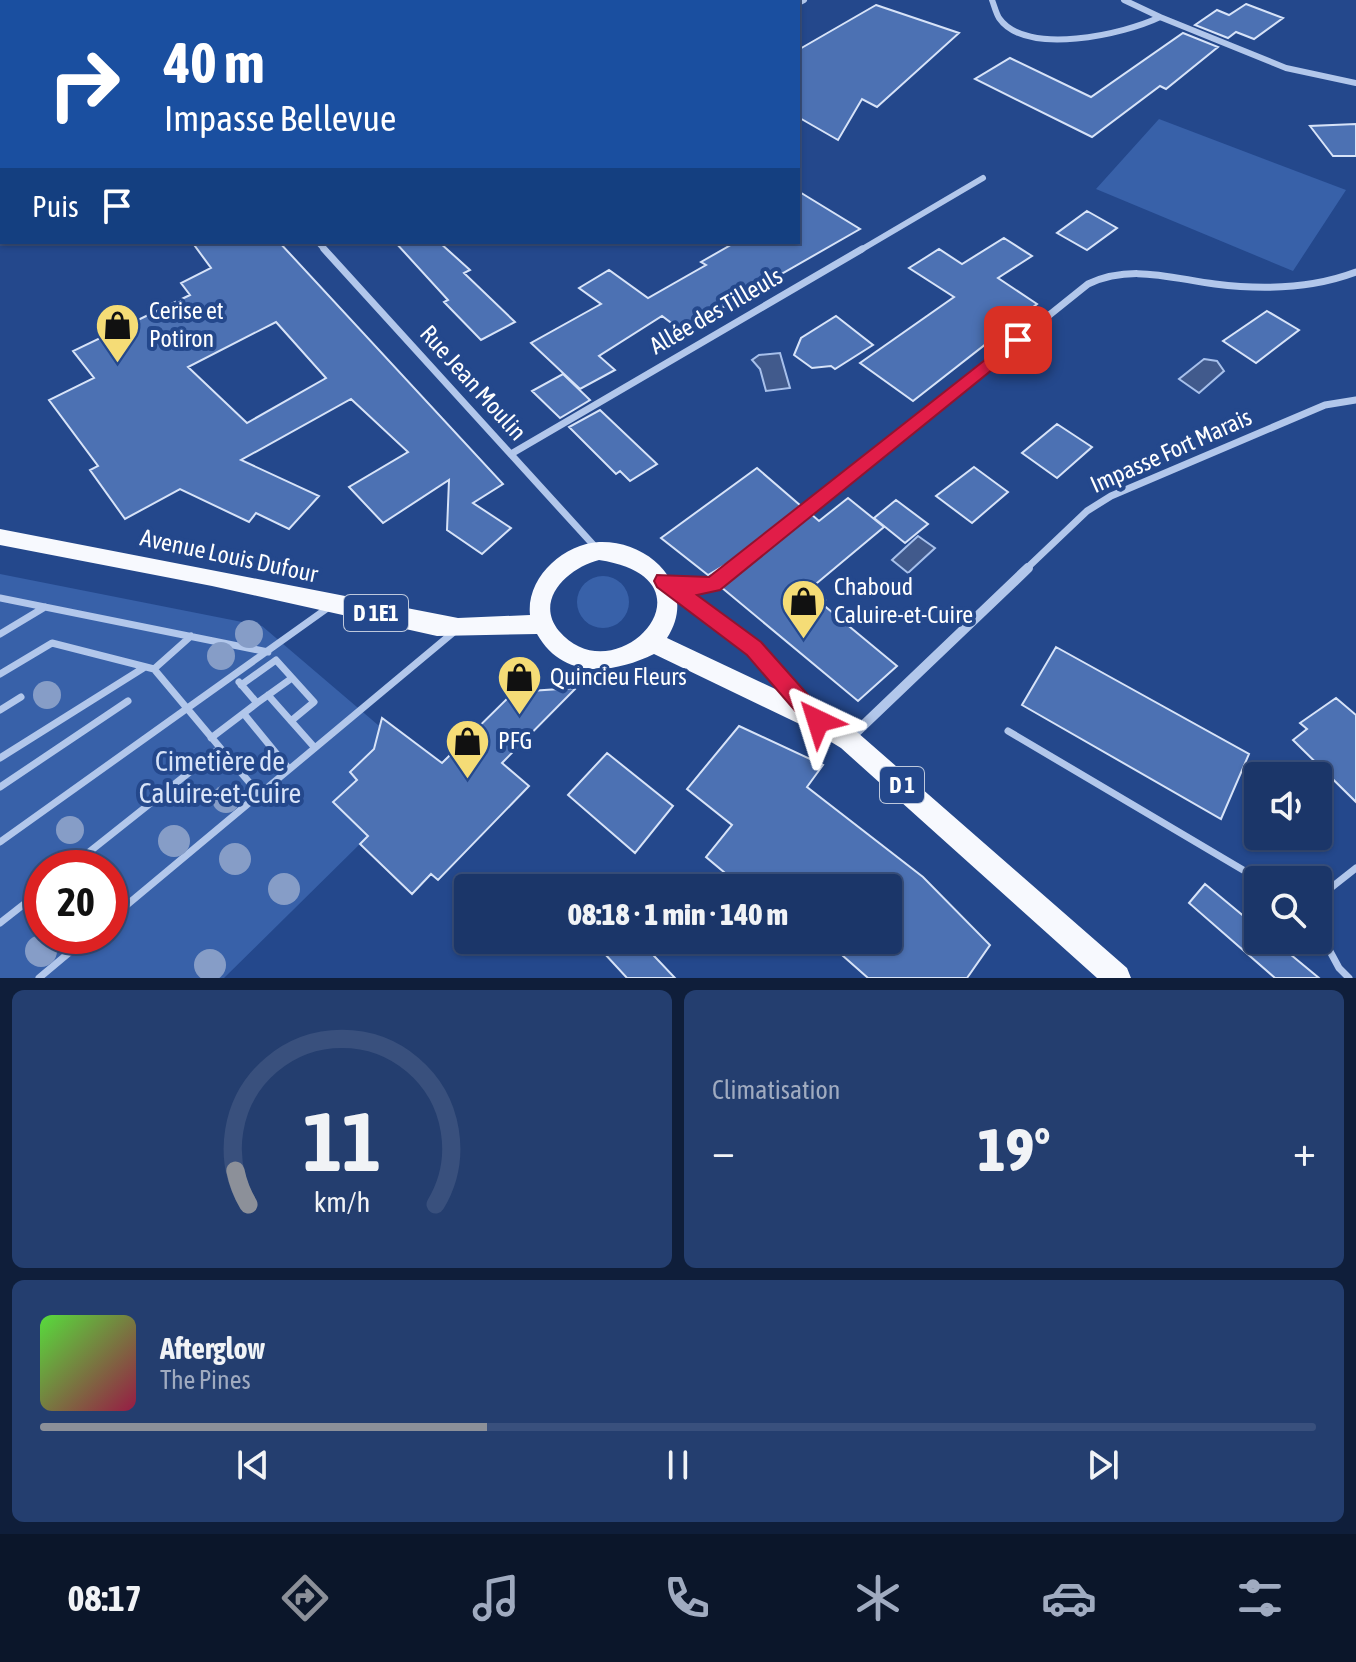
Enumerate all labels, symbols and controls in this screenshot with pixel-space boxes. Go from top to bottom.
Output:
text: 40 m [164,31,265,95]
icon: right [32,32,136,136]
text: Impasse Bellevue [164,97,396,139]
icon: arrive [95,184,139,228]
text: Puis [32,189,79,223]
street label: Allée des Tilleuls [645,262,787,359]
place label: Cerise et Potiron [149,297,224,352]
shop icon: Cerise et Potiron [94,301,142,364]
pin [984,306,1052,374]
icon: arrive [996,318,1040,362]
street label: Rue Jean Moulin [415,320,532,446]
street label: Impasse Fort Marais [1086,403,1256,498]
street label: Avenue Louis Dufour [138,524,321,588]
place label: Chaboud Caluire-et-Cuire [834,573,973,628]
shop icon: Chaboud Caluire-et-Cuire [779,577,827,640]
road number: D 1E1 [344,595,408,631]
shop icon: Quincieu Fleurs [495,653,543,716]
place label: Quincieu Fleurs [550,663,687,690]
position arrow [776,679,860,763]
shop icon: PFG [443,717,491,780]
place label: PFG [498,727,532,754]
park label: Cimetière de Caluire-et-Cuire [139,745,301,809]
map controls [1244,762,1332,954]
button: sound [1244,762,1332,850]
road number: D 1 [880,767,924,803]
speed limit sign: 20 [24,850,128,954]
button: search [1244,866,1332,954]
text: 08:18 · 1 min · 140 m [568,897,788,931]
text: Climatisation [712,1075,840,1105]
text: 11 [303,1093,381,1189]
text: 19° [978,1115,1050,1184]
text: − [712,1125,735,1175]
text: + [1293,1125,1316,1175]
text: km/h [314,1185,370,1218]
text: Afterglow [160,1331,265,1365]
text: The Pines [160,1365,251,1395]
icon: previous [231,1443,275,1487]
icon: pause [656,1443,700,1487]
icon: next [1081,1443,1125,1487]
icon: directions [277,1570,333,1626]
icon: music [468,1570,524,1626]
icon: phone [659,1570,715,1626]
icon: climate [850,1570,906,1626]
icon: car [1041,1570,1097,1626]
icon: filters [1232,1570,1288,1626]
text: 08:17 [68,1577,142,1619]

